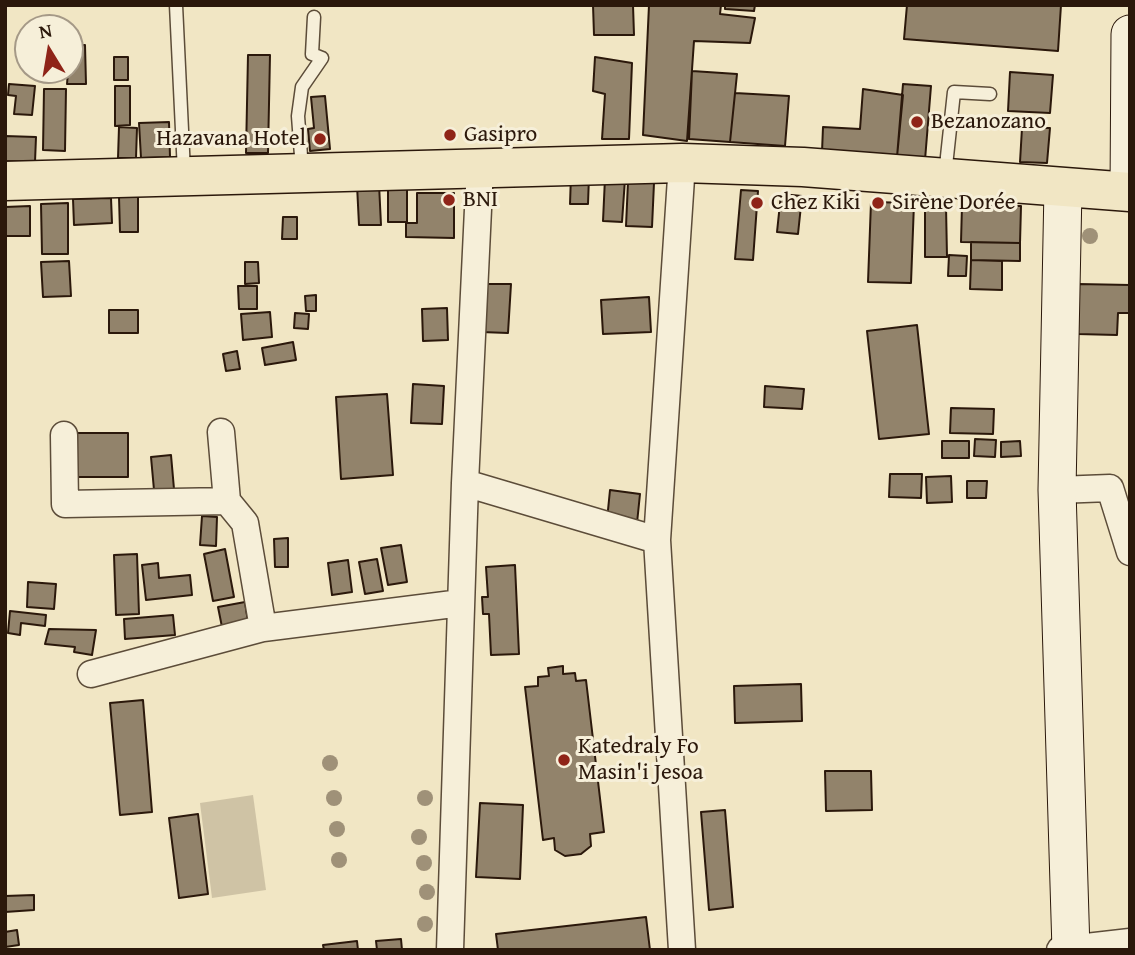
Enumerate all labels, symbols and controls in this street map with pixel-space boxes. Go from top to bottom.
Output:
north arrow [14,14,84,84]
text: N [36,15,54,45]
place label: Bezanozano [931,108,1046,136]
marker: Bezanozano [909,114,925,130]
place label: Gasipro [464,121,537,149]
place label: Hazavana Hotel [156,125,306,153]
marker: Gasipro [442,127,458,143]
marker: Hazavana Hotel [312,131,328,147]
place label: BNI [463,186,498,214]
place label: Chez Kiki [771,189,861,217]
place label: Sirène Dorée [892,189,1016,217]
marker: BNI [441,192,457,208]
marker: Chez Kiki [749,195,765,211]
marker: Sirène Dorée [870,195,886,211]
place label: Katedraly Fo Masin'i Jesoa [578,733,703,787]
marker: Katedraly Fo Masin'i Jesoa [556,752,572,768]

